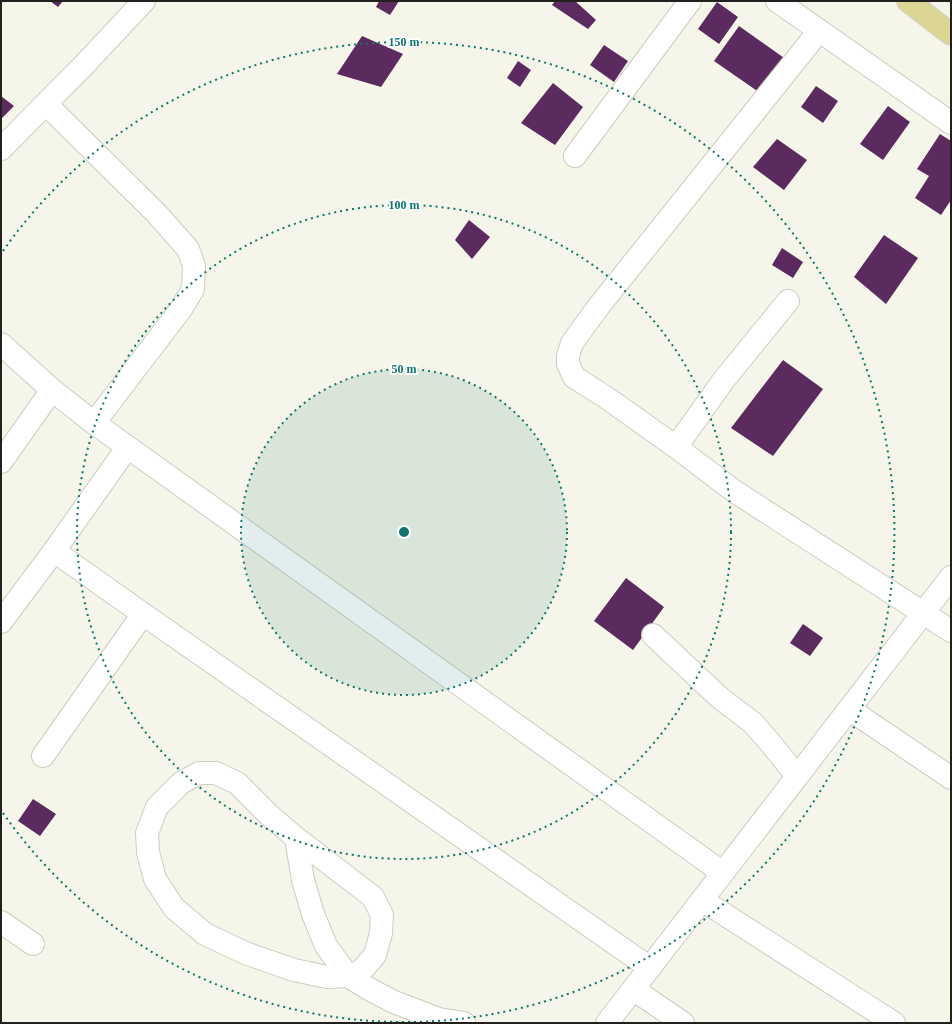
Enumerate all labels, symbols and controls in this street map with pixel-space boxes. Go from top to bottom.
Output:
text: 150 m [389,35,420,49]
text: 100 m [389,198,420,212]
text: 50 m [392,362,417,376]
centre of rings [397,525,411,539]

